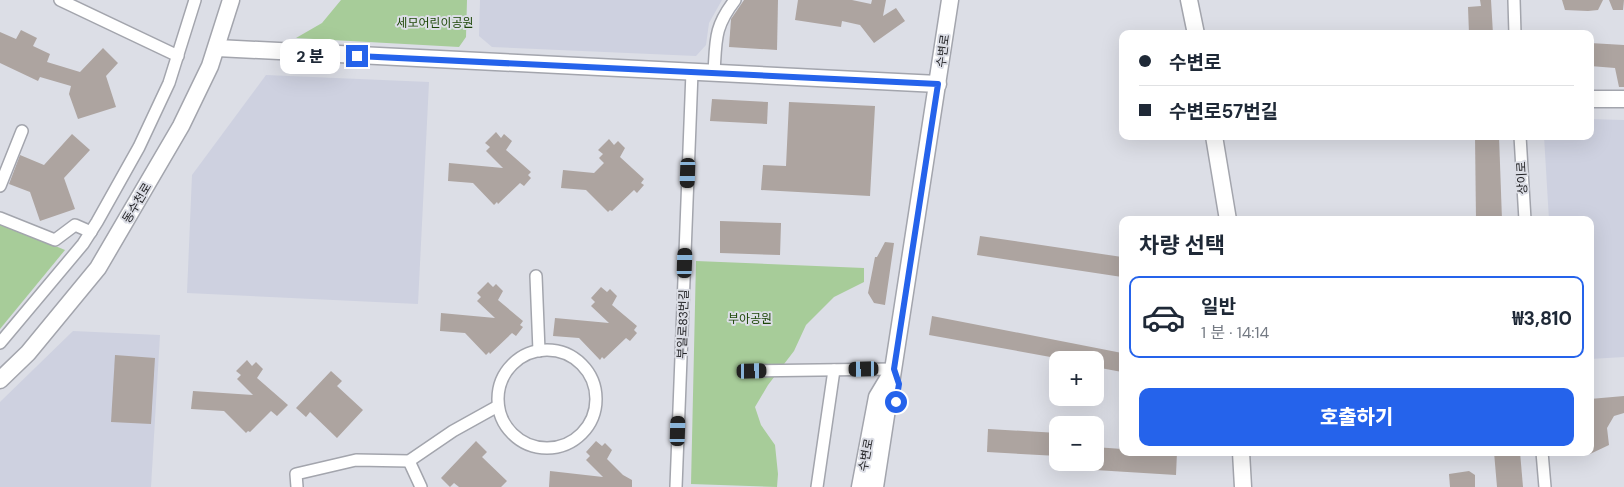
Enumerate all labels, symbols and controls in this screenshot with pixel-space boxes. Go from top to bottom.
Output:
park label: 세모어린이공원 [396,15,474,31]
street label: 수변로 [933,33,953,69]
callout: 2 분 [280,38,340,74]
route end [346,45,368,67]
text: 2 분 [296,46,324,67]
text: 수변로 [1169,50,1221,75]
text: 수변로57번길 [1169,99,1278,124]
car [679,158,696,188]
street label: 상이로 [1513,161,1531,195]
street label: 동수천로 [119,180,155,226]
text: 차량 선택 [1139,231,1225,260]
car [676,248,693,278]
street label: 부일로83번길 [674,289,692,359]
text: 일반 [1201,294,1236,319]
icon: car [1141,295,1186,340]
text: ₩3,810 [1512,306,1572,331]
park label: 부아공원 [728,311,772,327]
text: 1 분 · 14:14 [1201,322,1269,343]
map controls [1049,351,1104,471]
button: + [1049,351,1104,406]
car [848,361,879,377]
car [736,363,767,379]
button: 호출하기 [1139,388,1574,446]
route start [885,391,907,413]
car [669,416,686,446]
button: − [1049,416,1104,471]
street label: 수변로 [855,437,877,473]

